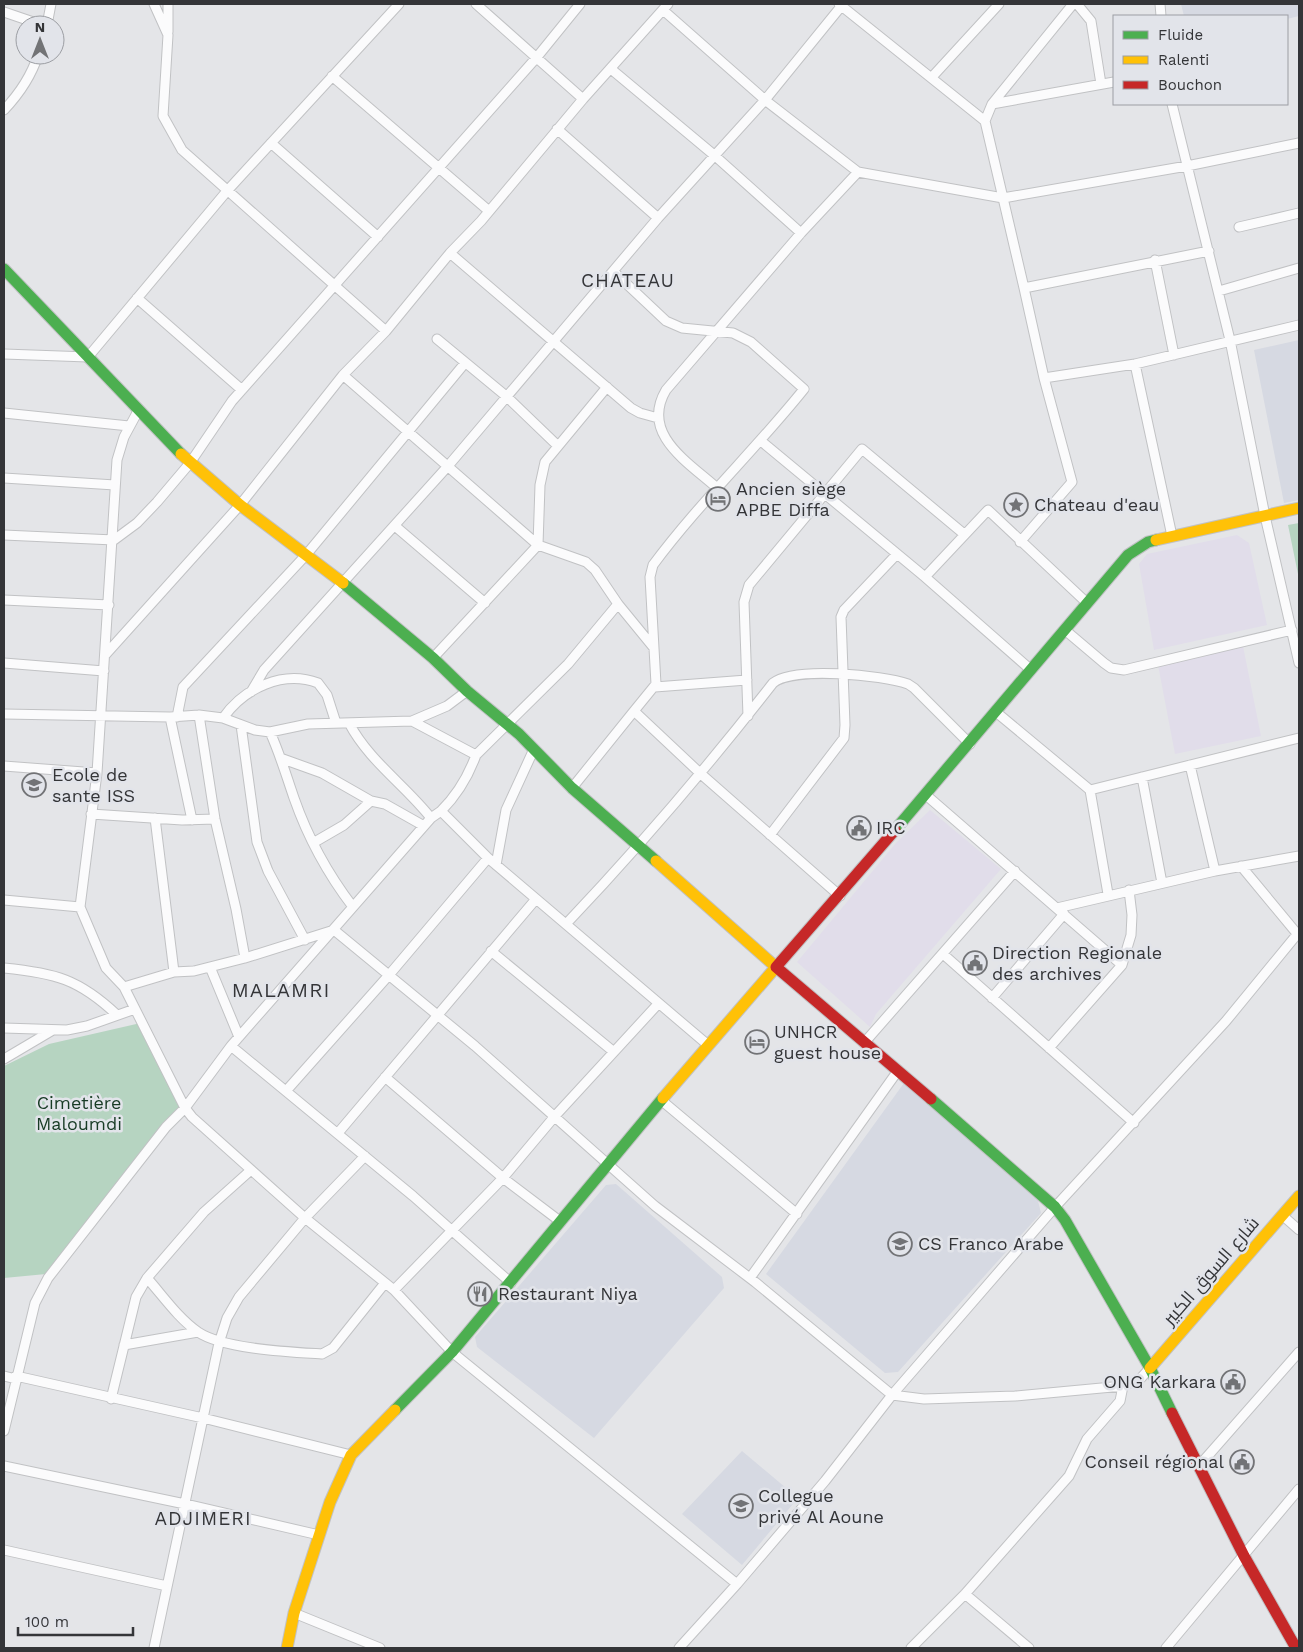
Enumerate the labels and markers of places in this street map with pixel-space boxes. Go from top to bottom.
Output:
place label: Ancien siège APBE Diffa [736,478,846,520]
hotel icon: Ancien siège APBE Diffa [705,486,731,512]
place icon: Chateau d'eau [1003,492,1029,518]
place label: Chateau d'eau [1034,494,1159,515]
place label: Ecole de sante ISS [52,764,135,806]
school or university icon: Ecole de sante ISS [21,772,47,798]
public building icon: IRC [846,815,872,841]
place label: IRC [876,817,906,838]
place label: Direction Regionale des archives [992,942,1162,984]
public building icon: Direction Regionale des archives [962,950,988,976]
place label: UNHCR guest house [774,1021,881,1063]
hotel icon: UNHCR guest house [744,1029,770,1055]
school or university icon: CS Franco Arabe [887,1231,913,1257]
place label: CS Franco Arabe [918,1233,1064,1254]
restaurant icon: Restaurant Niya [467,1281,493,1307]
place label: Restaurant Niya [498,1283,638,1304]
public building icon: ONG Karkara [1220,1369,1246,1395]
place label: ONG Karkara [1104,1371,1216,1392]
public building icon: Conseil régional [1229,1449,1255,1475]
place label: Conseil régional [1085,1451,1224,1472]
place label: Collegue privé Al Aoune [758,1485,884,1527]
school or university icon: Collegue privé Al Aoune [728,1493,754,1519]

